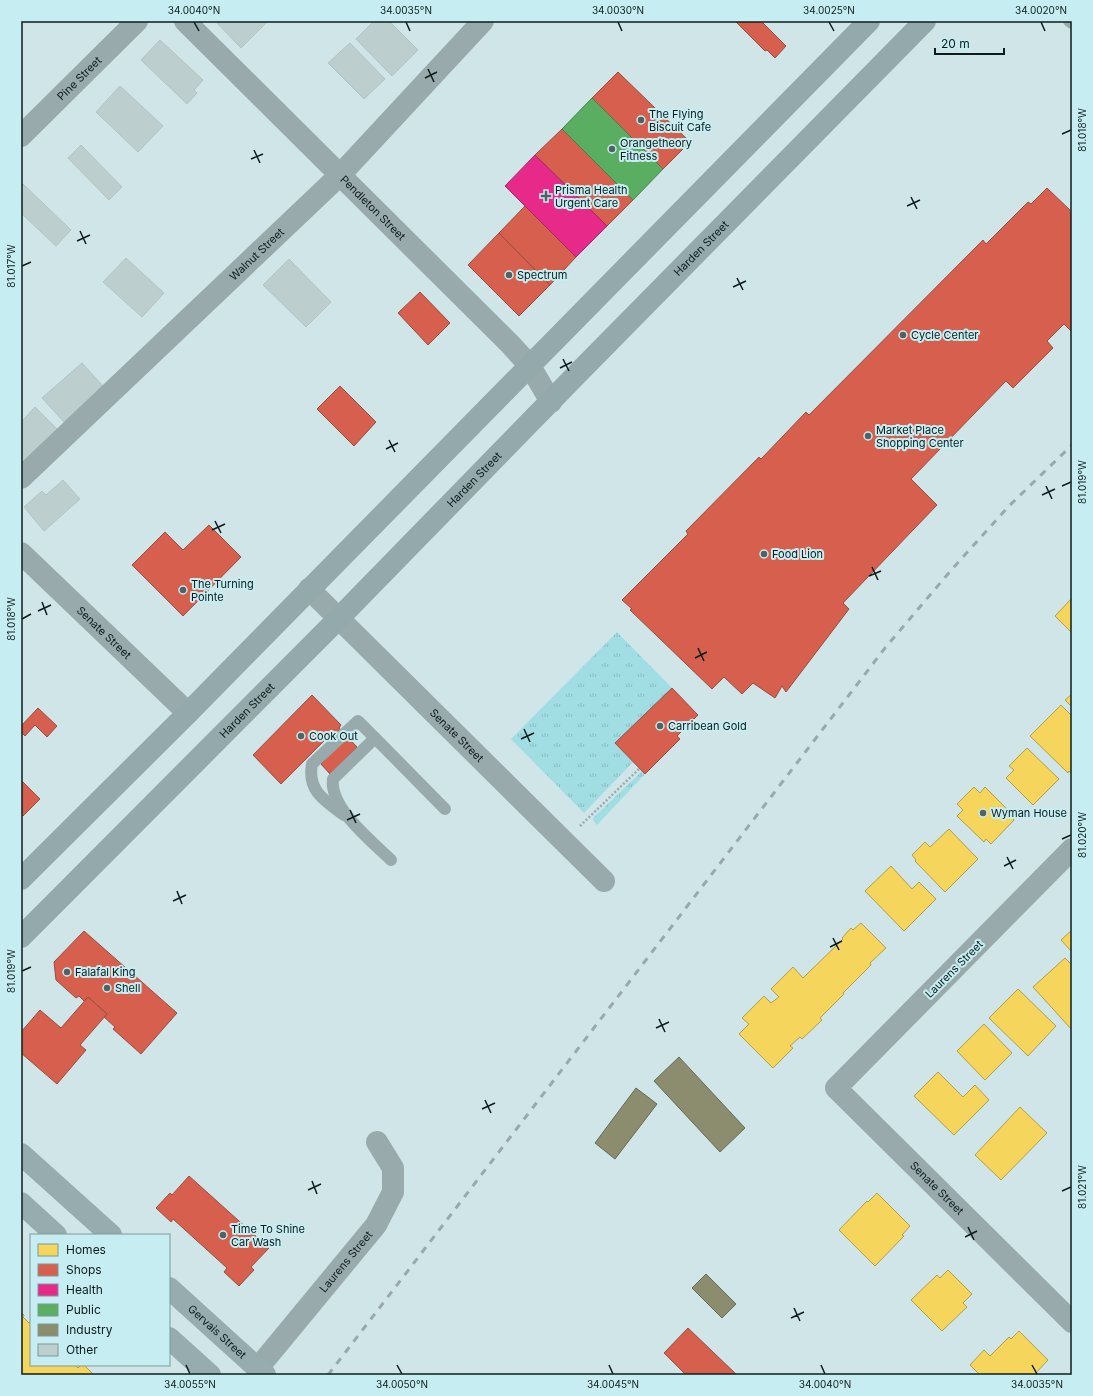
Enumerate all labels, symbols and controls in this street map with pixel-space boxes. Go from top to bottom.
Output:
text: 34.0040°N [168,4,220,16]
text: 34.0035°N [380,4,432,16]
text: 34.0030°N [592,4,644,16]
text: 34.0025°N [803,4,855,16]
text: 34.0020°N [1015,4,1067,16]
scale bar [935,30,1004,56]
text: 20 m [941,36,970,51]
street label: Pine Street [54,53,105,103]
place label: The Flying Biscuit Cafe [649,107,711,134]
text: 81.018°W [1076,108,1088,152]
marker: The Flying Biscuit Cafe [636,115,646,125]
place label: Orangetheory Fitness [620,136,692,163]
marker: Orangetheory Fitness [607,144,617,154]
street label: Pendleton Street [337,172,409,244]
place label: Prisma Health Urgent Care [555,183,628,210]
marker: Prisma Health Urgent Care [540,190,552,202]
street label: Harden Street [671,217,732,279]
street label: Walnut Street [226,225,287,283]
text: 81.017°W [5,244,17,288]
place label: Spectrum [517,268,567,282]
marker: Spectrum [504,270,514,280]
place label: Cycle Center [911,328,978,342]
marker: Cycle Center [898,330,908,340]
place label: Market Place Shopping Center [876,423,964,450]
marker: Market Place Shopping Center [863,431,873,441]
street label: Harden Street [444,448,505,510]
text: 81.019°W [1076,460,1088,504]
place label: Food Lion [772,547,823,561]
marker: Food Lion [759,549,769,559]
place label: The Turning Pointe [191,577,254,604]
marker: The Turning Pointe [178,585,188,595]
text: 81.018°W [5,597,17,641]
street label: Senate Street [74,603,135,662]
street label: Harden Street [216,680,278,741]
street label: Senate Street [427,706,487,765]
place label: Carribean Gold [668,719,747,733]
marker: Carribean Gold [655,721,665,731]
place label: Cook Out [309,729,358,743]
marker: Cook Out [296,731,306,741]
place label: Wyman House [991,806,1067,820]
marker: Wyman House [978,808,988,818]
text: 81.020°W [1076,812,1088,858]
street label: Laurens Street [922,937,986,1001]
text: 81.019°W [5,949,17,993]
place label: Falafal King [75,965,136,979]
marker: Falafal King [62,967,72,977]
place label: Shell [115,981,140,995]
marker: Shell [102,983,112,993]
street label: Senate Street [907,1158,967,1218]
text: 81.021°W [1076,1165,1088,1209]
place label: Time To Shine Car Wash [231,1222,305,1249]
street label: Laurens Street [316,1228,376,1295]
marker: Time To Shine Car Wash [218,1230,228,1240]
legend [30,1234,170,1366]
text: Homes [66,1242,106,1257]
text: Shops [66,1262,102,1277]
text: Health [66,1282,103,1297]
text: Public [66,1302,101,1317]
street label: Gervais Street [185,1302,250,1362]
text: Industry [66,1322,113,1337]
text: Other [66,1342,98,1357]
text: 34.0055°N [164,1378,216,1390]
text: 34.0050°N [376,1378,428,1390]
text: 34.0045°N [587,1378,639,1390]
text: 34.0040°N [799,1378,851,1390]
text: 34.0035°N [1011,1378,1063,1390]

